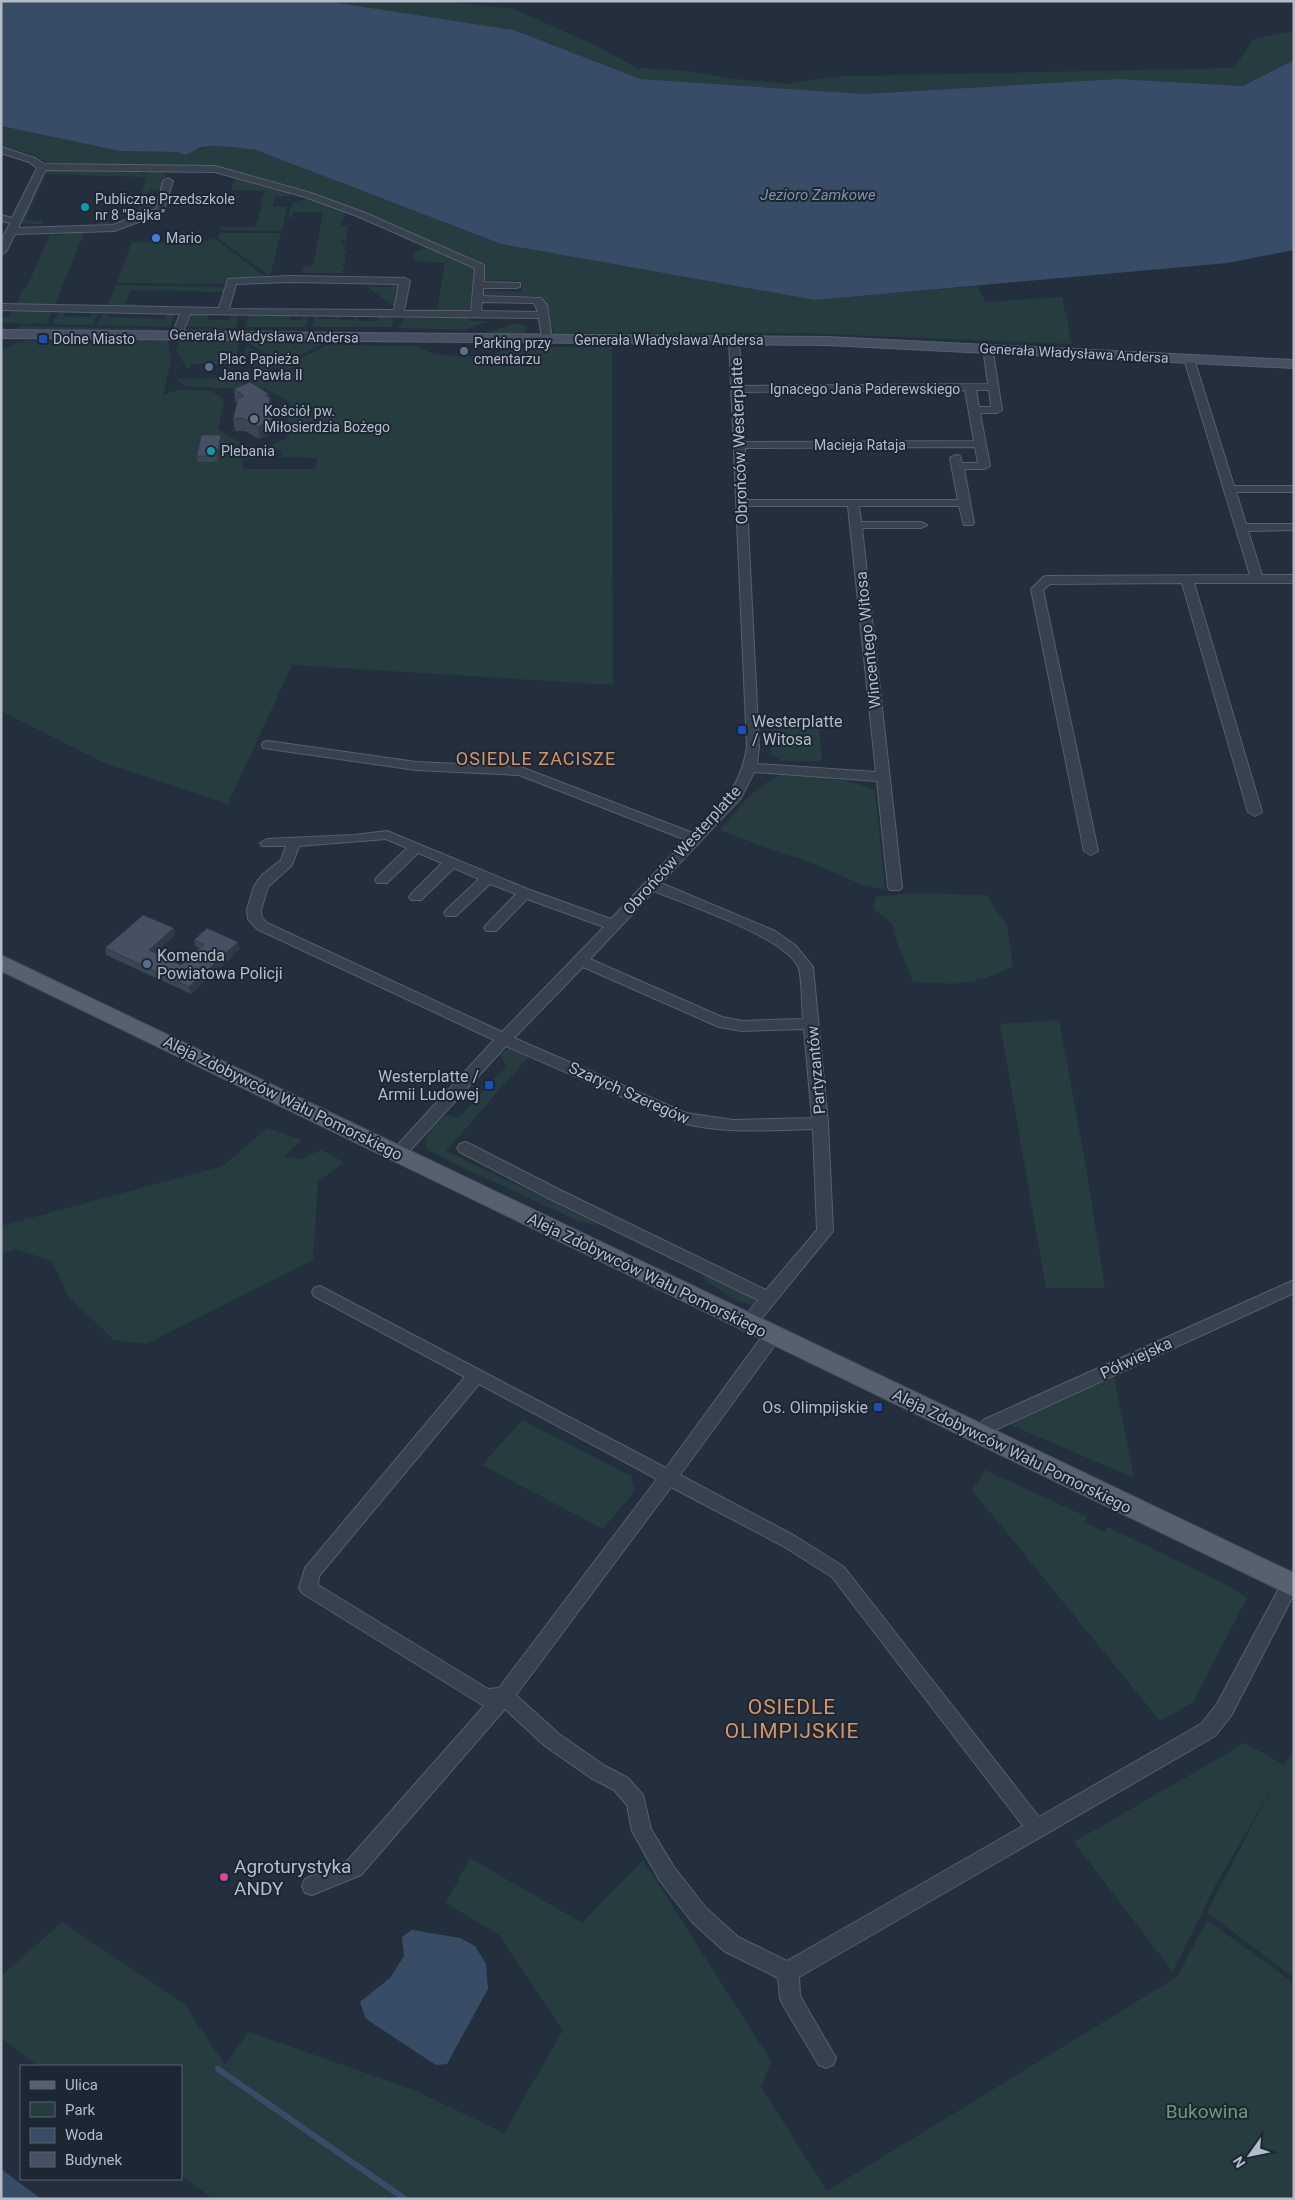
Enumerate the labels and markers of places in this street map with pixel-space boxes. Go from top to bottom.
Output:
place label: Publiczne Przedszkole nr 8 "Bajka" [95,191,235,223]
marker: Publiczne Przedszkole nr 8 "Bajka" [79,201,91,213]
place label: Mario [166,230,202,246]
marker: Mario [150,232,162,244]
place label: Dolne Miasto [53,331,135,347]
marker: Dolne Miasto [37,333,49,345]
place label: Parking przy cmentarzu [474,335,551,367]
marker: Parking przy cmentarzu [458,345,470,357]
place label: Plac Papieża Jana Pawła II [219,351,303,383]
marker: Plac Papieża Jana Pawła II [203,361,215,373]
place label: Kościół pw. Miłosierdzia Bożego [264,403,390,435]
marker: Kościół pw. Miłosierdzia Bożego [248,413,260,425]
place label: Plebania [221,443,275,459]
marker: Plebania [205,445,217,457]
place label: Westerplatte / Witosa [752,712,842,749]
marker: Westerplatte / Witosa [736,724,748,736]
place label: Komenda Powiatowa Policji [157,946,283,983]
marker: Komenda Powiatowa Policji [141,958,153,970]
place label: Westerplatte / Armii Ludowej [378,1067,479,1104]
marker: Westerplatte / Armii Ludowej [483,1079,495,1091]
place label: Os. Olimpijskie [762,1398,868,1417]
marker: Os. Olimpijskie [872,1401,884,1413]
place label: Agroturystyka ANDY [234,1855,351,1900]
marker: Agroturystyka ANDY [218,1871,230,1883]

